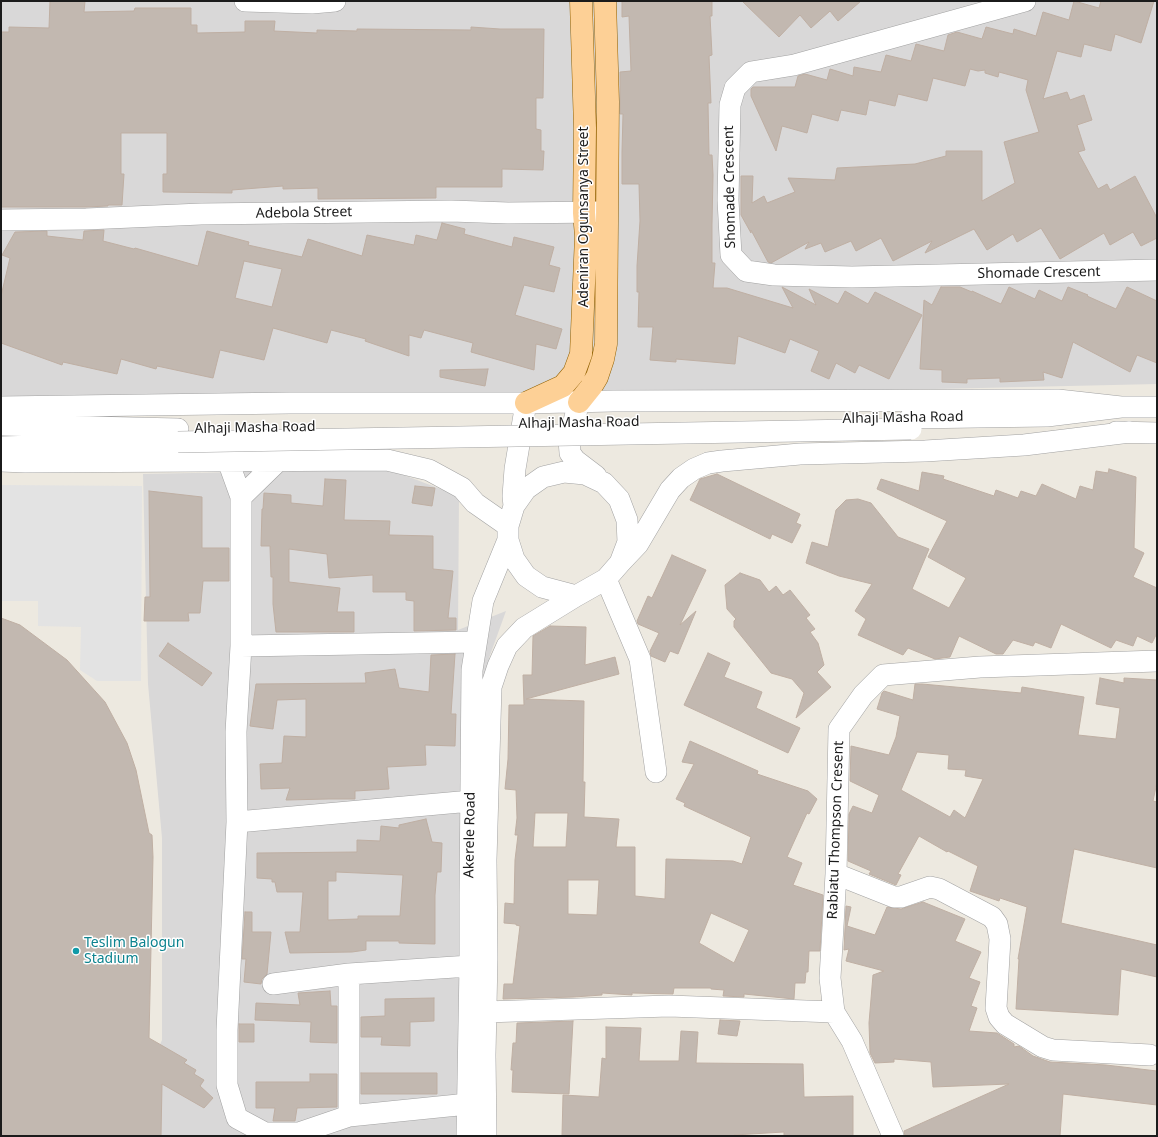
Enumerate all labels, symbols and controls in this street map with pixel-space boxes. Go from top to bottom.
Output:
street label: Shomade Crescent [721,125,739,249]
street label: Adeniran Ogunsanya Street [576,126,592,308]
street label: Adebola Street [255,204,353,222]
street label: Shomade Crescent [977,264,1101,282]
street label: Alhaji Masha Road [842,409,964,427]
street label: Alhaji Masha Road [518,414,640,432]
street label: Alhaji Masha Road [194,419,316,437]
street label: Rabiatu Thompson Cresent [824,740,848,920]
street label: Akerele Road [461,792,479,878]
place label: Teslim Balogun Stadium [84,935,184,968]
marker: Teslim Balogun Stadium [71,946,81,956]

